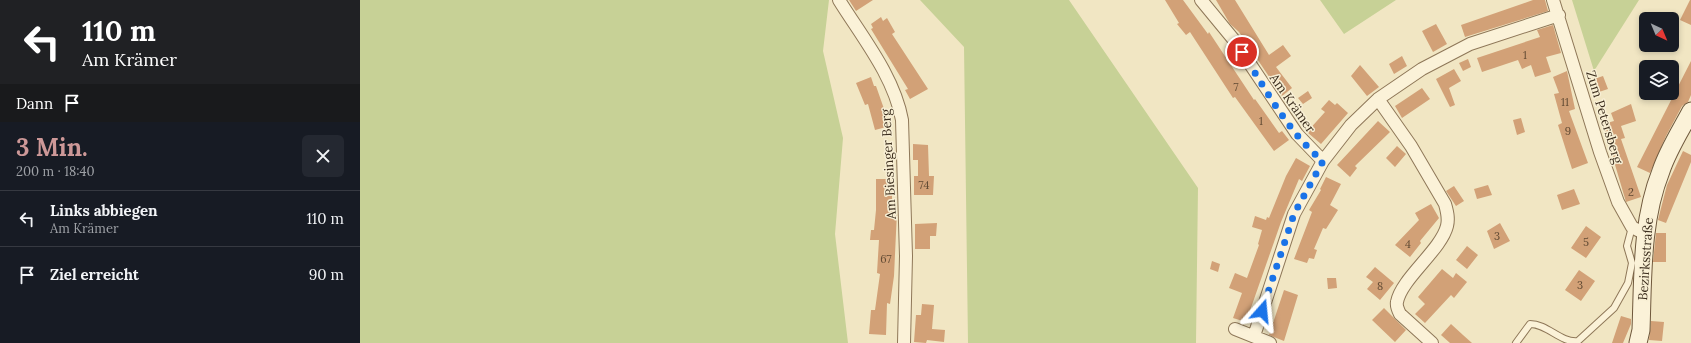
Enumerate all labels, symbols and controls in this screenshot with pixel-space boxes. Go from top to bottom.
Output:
north arrow [1639,12,1679,52]
map controls [1639,12,1679,100]
text: 110 m [82,13,156,49]
icon: left [16,16,68,68]
pin [1225,35,1259,69]
icon: arrive [1231,41,1253,63]
text: Am Krämer [82,48,177,71]
house number: 1 [1523,48,1527,62]
button: layers [1639,60,1679,100]
street label: Am Krämer [1265,69,1319,137]
street label: Zum Petersberg [1582,69,1627,167]
house number: 7 [1233,80,1239,94]
icon: arrive [61,92,83,114]
text: Dann [16,94,53,113]
house number: 11 [1561,95,1569,109]
street label: Am Biesinger Berg [877,108,900,221]
house number: 1 [1259,114,1263,128]
house number: 9 [1565,124,1571,138]
text: 3 Min. [16,132,88,163]
button: close [302,135,344,177]
text: 200 m · 18:40 [16,163,95,180]
house number: 74 [919,178,929,192]
house number: 2 [1628,185,1634,199]
text: Links abbiegen [50,201,158,220]
icon: left [16,208,38,230]
text: 110 m [306,209,344,228]
street label: Bezirksstraße [1634,217,1657,301]
text: Am Krämer [50,220,119,237]
house number: 3 [1494,229,1500,243]
house number: 5 [1583,235,1589,249]
house number: 4 [1405,237,1411,251]
house number: 67 [880,252,892,266]
icon: arrive [16,264,38,286]
text: Ziel erreicht [50,265,139,284]
text: 90 m [309,265,344,284]
house number: 3 [1577,278,1583,292]
house number: 8 [1377,279,1383,293]
position arrow [1241,290,1283,332]

